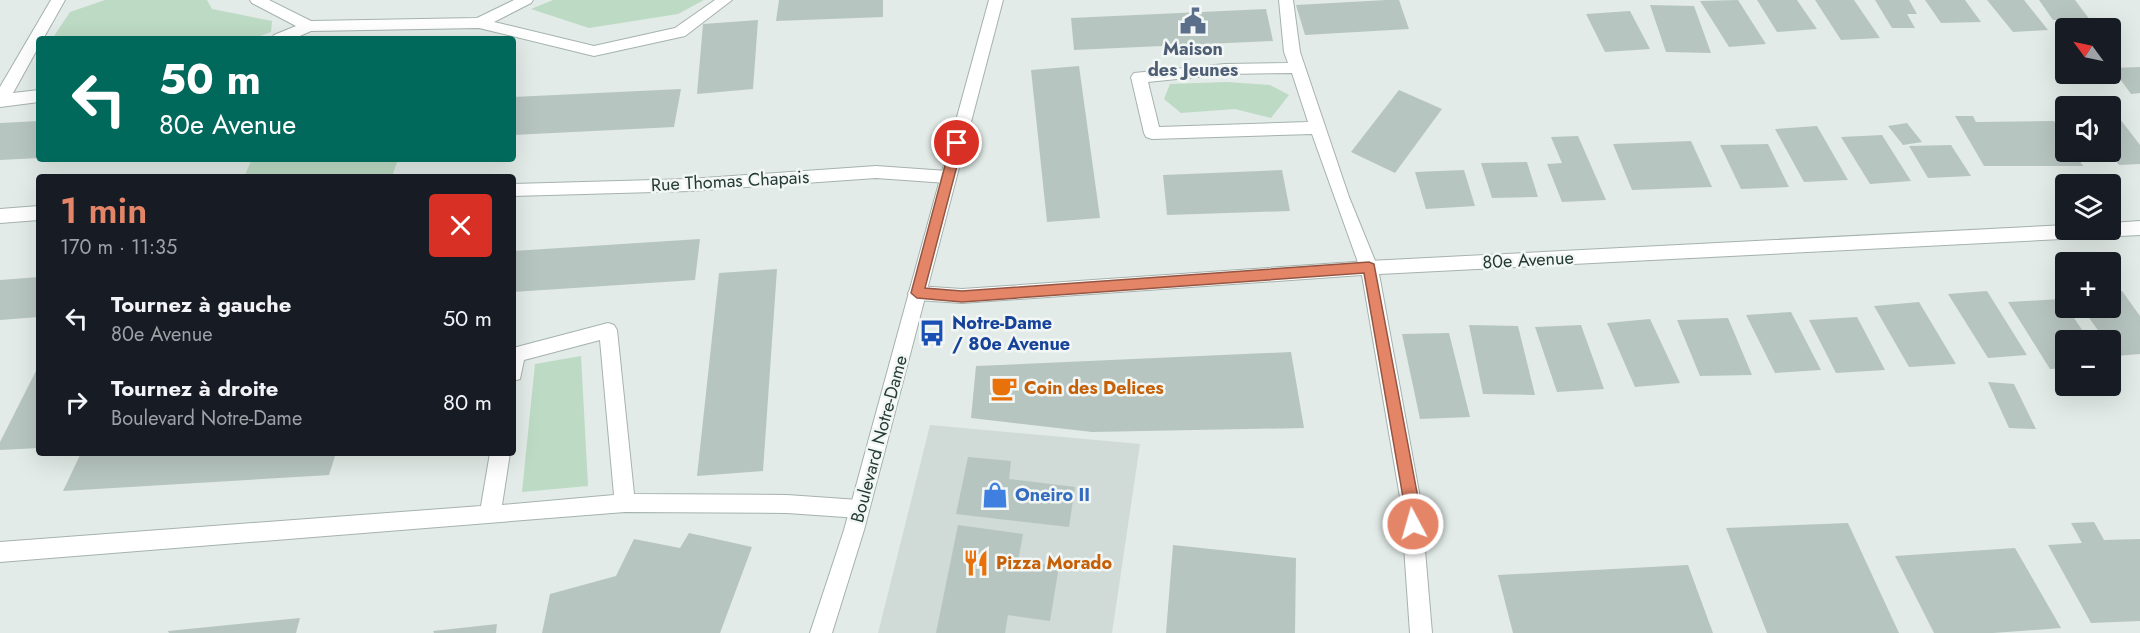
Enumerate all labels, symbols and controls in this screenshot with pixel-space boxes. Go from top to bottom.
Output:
public building icon: Maison des Jeunes [1178,6,1208,36]
north arrow [2055,18,2121,84]
map controls [2055,18,2121,396]
place label: Maison des Jeunes [1148,36,1238,83]
text: 50 m [159,49,261,110]
icon: left [60,60,138,138]
button: sound [2055,96,2121,162]
text: 80e Avenue [159,105,296,144]
pin [931,117,982,168]
icon: arrive [940,126,973,159]
street label: Rue Thomas Chapais [650,164,810,198]
button: layers [2055,174,2121,240]
text: 1 min [60,184,147,236]
button: close [429,194,492,257]
text: 170 m · 11:35 [60,233,177,262]
street label: 80e Avenue [1482,245,1574,275]
button: + [2055,252,2121,318]
text: Tournez à gauche [111,288,291,320]
icon: left [60,302,93,335]
text: 50 m [443,302,492,334]
place label: Notre-Dame / 80e Avenue [952,310,1070,357]
bus stop icon: Notre-Dame / 80e Avenue [917,318,947,348]
text: 80e Avenue [111,320,213,349]
button: − [2055,330,2121,396]
street label: Boulevard Notre-Dame [844,352,914,526]
text: Tournez à droite [111,372,278,404]
cafe icon: Coin des Delices [989,373,1019,403]
place label: Coin des Delices [1024,375,1164,401]
icon: right [60,386,93,419]
text: 80 m [443,386,492,418]
text: Boulevard Notre-Dame [111,404,302,433]
shop icon: Oneiro II [980,480,1010,510]
place label: Oneiro II [1015,482,1090,508]
position arrow [1381,492,1445,556]
restaurant icon: Pizza Morado [961,548,991,578]
place label: Pizza Morado [996,550,1112,576]

